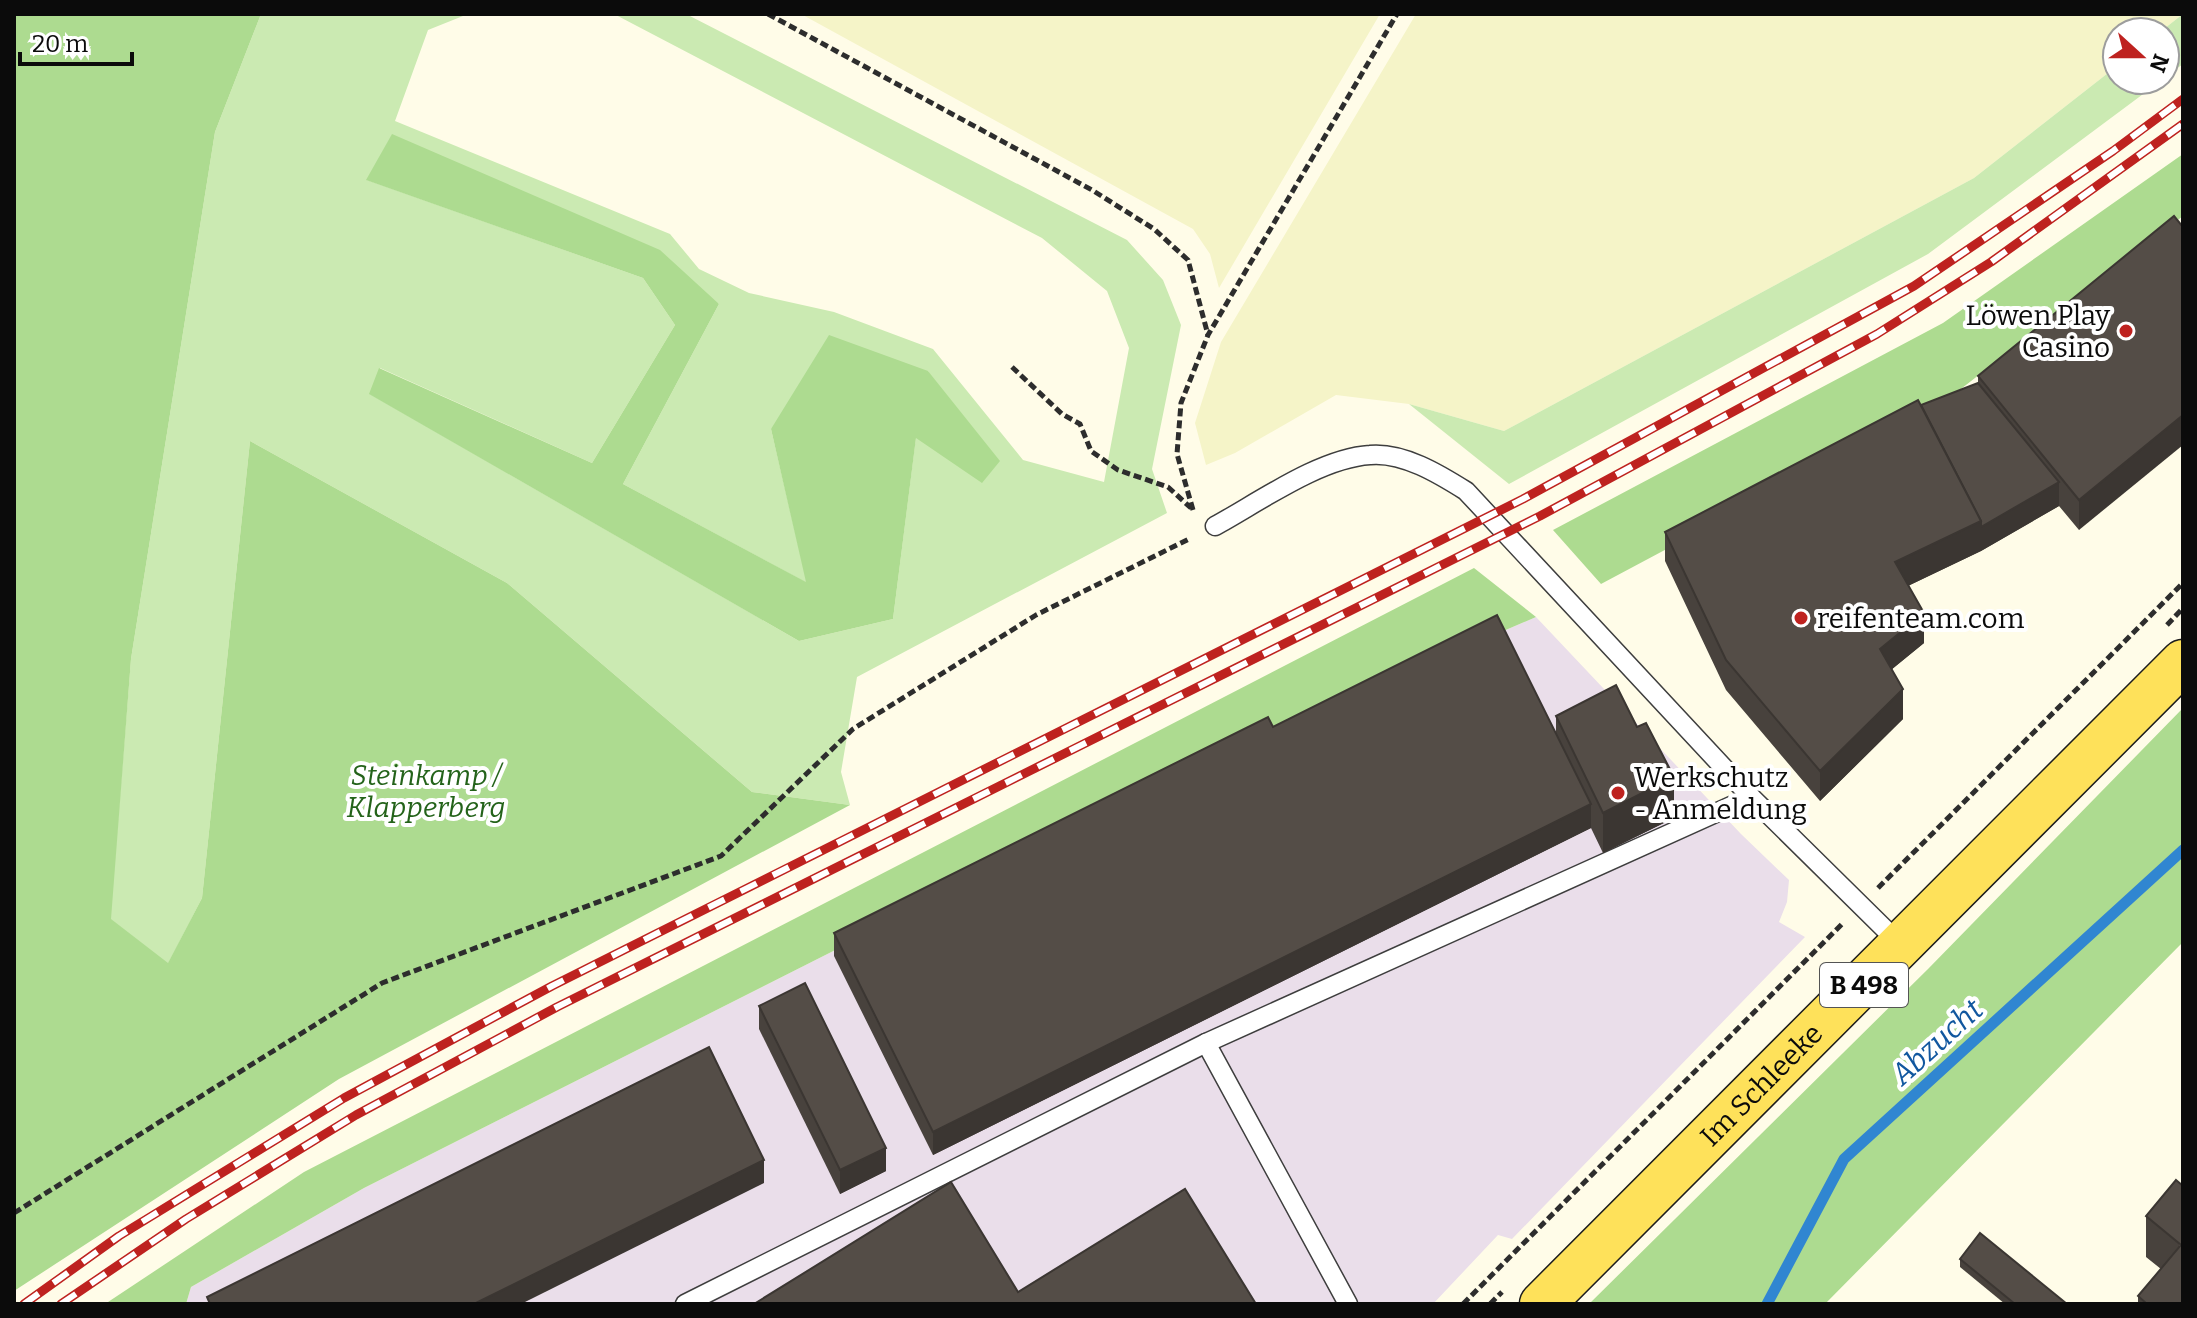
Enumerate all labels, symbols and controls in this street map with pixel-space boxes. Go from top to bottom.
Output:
scale bar [20,16,132,66]
north arrow [2101,16,2181,96]
text: 20 m [32,30,88,58]
text: N [2144,50,2175,76]
place label: Löwen Play Casino [1966,299,2110,364]
marker: Löwen Play Casino [2117,322,2135,340]
place label: reifenteam.com [1817,602,2025,635]
marker: reifenteam.com [1792,609,1810,627]
park label: Steinkamp / Klapperberg [347,759,505,824]
place label: Werkschutz - Anmeldung [1634,761,1807,826]
marker: Werkschutz - Anmeldung [1609,784,1627,802]
road number: B 498 [1820,963,1908,1007]
water label: Abzucht [1882,991,1990,1094]
street label: Im Schleeke [1694,1017,1829,1153]

